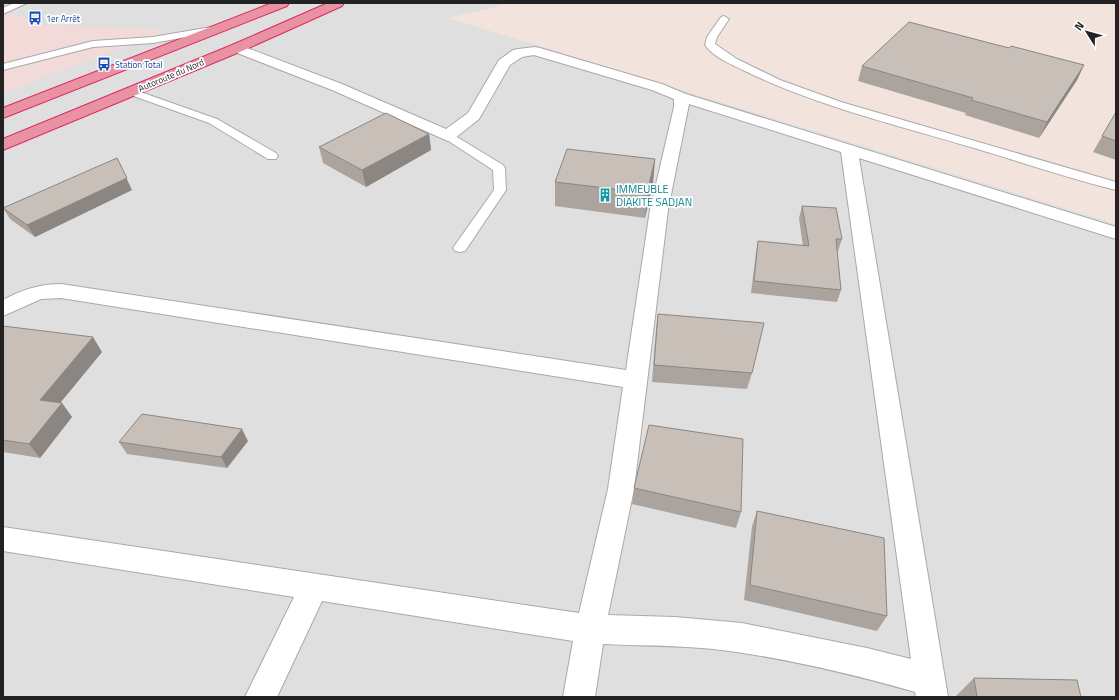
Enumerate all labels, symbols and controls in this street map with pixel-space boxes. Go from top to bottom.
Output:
bus stop icon: 1er Arrêt [27,10,43,26]
place label: 1er Arrêt [46,12,81,25]
north arrow [1067,12,1107,52]
text: N [1070,18,1088,34]
street label: Autoroute du Nord [136,55,206,95]
bus stop icon: Station Total [96,56,112,72]
place label: Station Total [115,58,163,71]
place label: IMMEUBLE DIAKITE SADJAN [616,181,692,210]
building icon: IMMEUBLE DIAKITE SADJAN [597,187,613,203]

